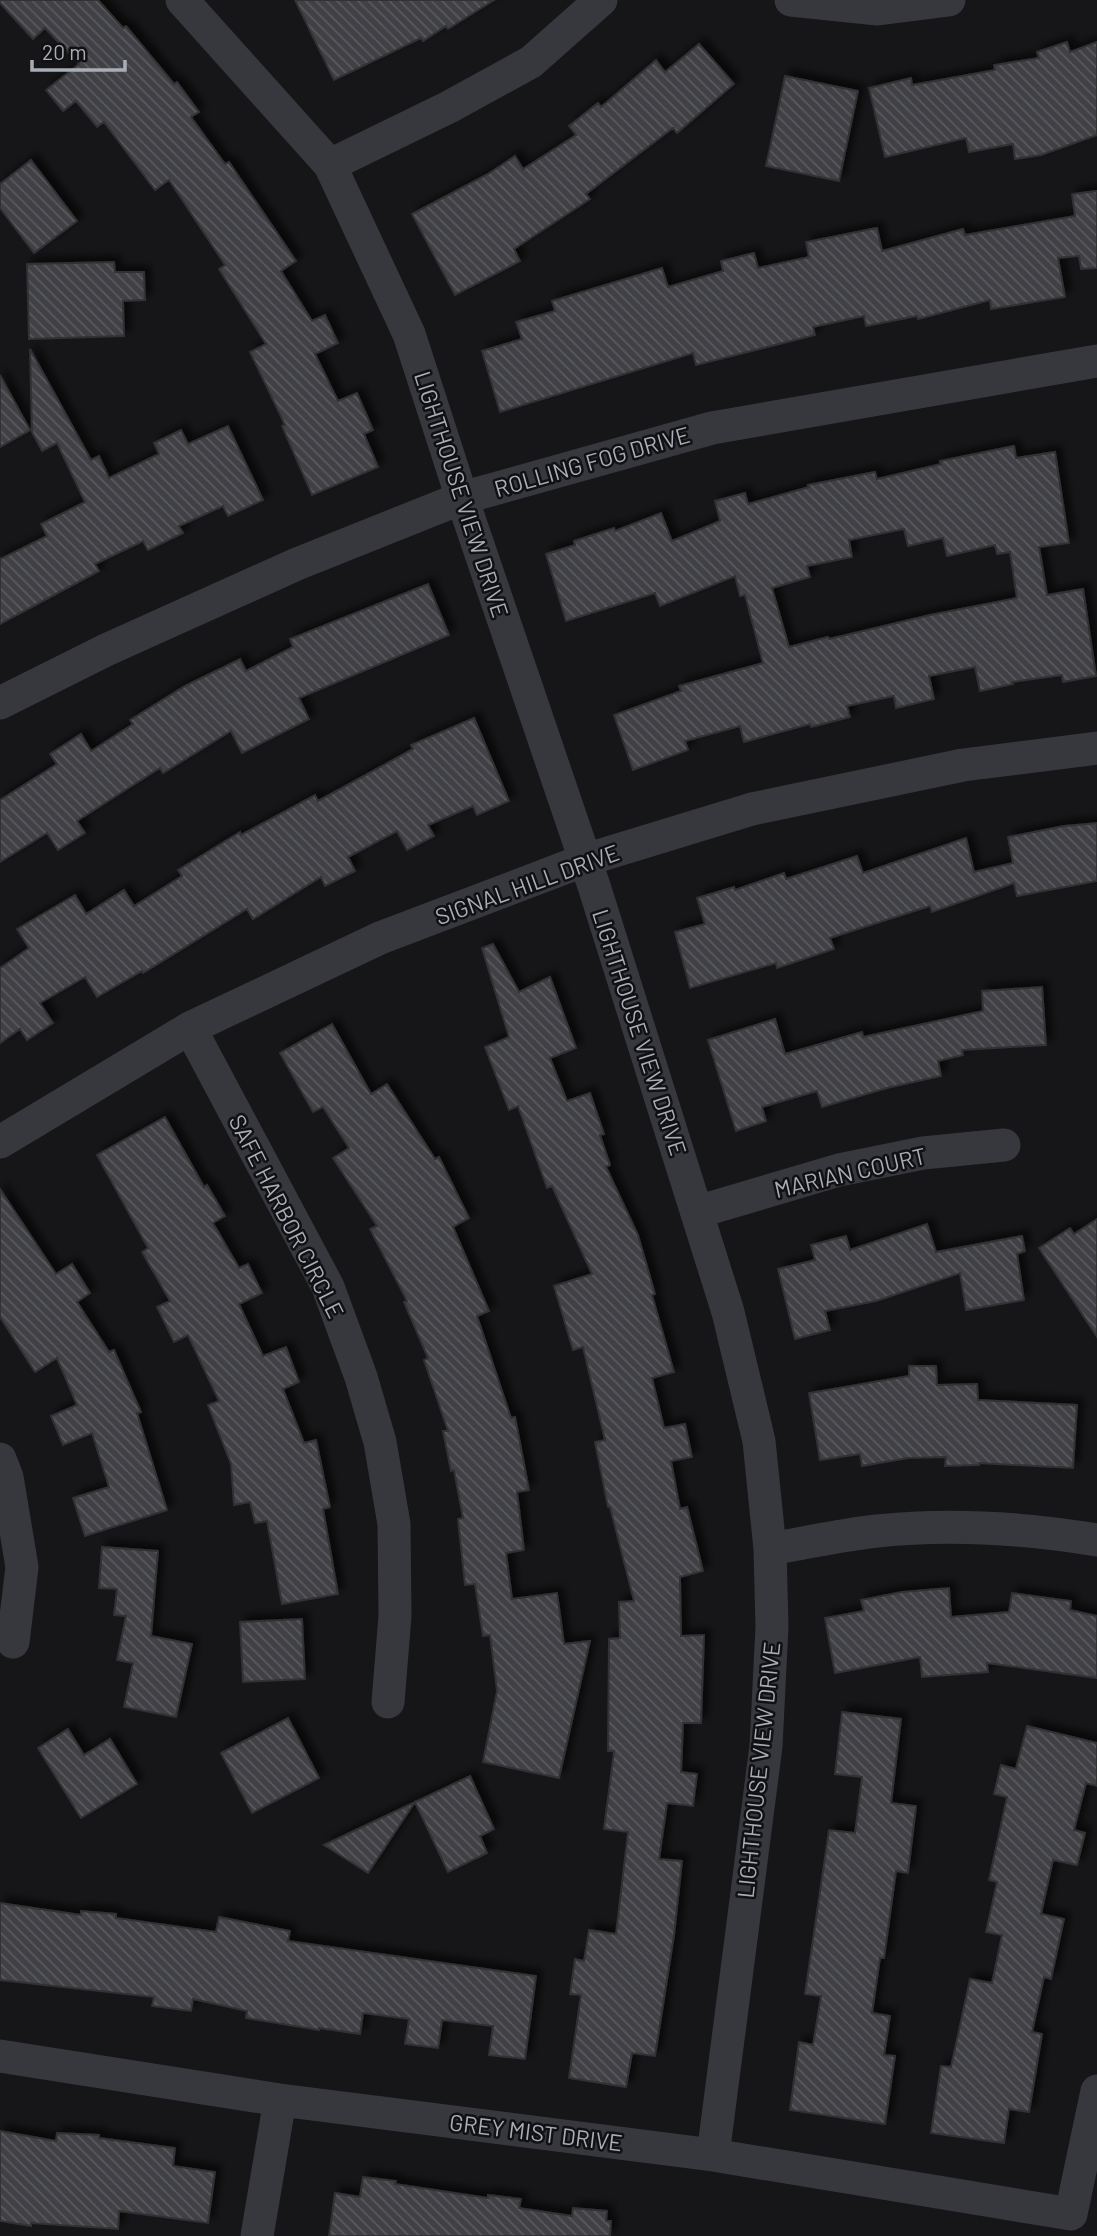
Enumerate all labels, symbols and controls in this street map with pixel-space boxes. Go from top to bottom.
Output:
scale bar [32,28,124,72]
text: 20 m [42,39,87,64]
street label: LIGHTHOUSE VIEW DRIVE [409,367,515,621]
street label: ROLLING FOG DRIVE [491,420,693,502]
street label: SIGNAL HILL DRIVE [431,838,623,930]
street label: LIGHTHOUSE VIEW DRIVE [587,905,693,1159]
street label: SAFE HARBOR CIRCLE [224,1110,350,1322]
street label: MARIAN COURT [771,1141,929,1203]
street label: LIGHTHOUSE VIEW DRIVE [731,1641,785,1899]
street label: GREY MIST DRIVE [448,2107,624,2157]

